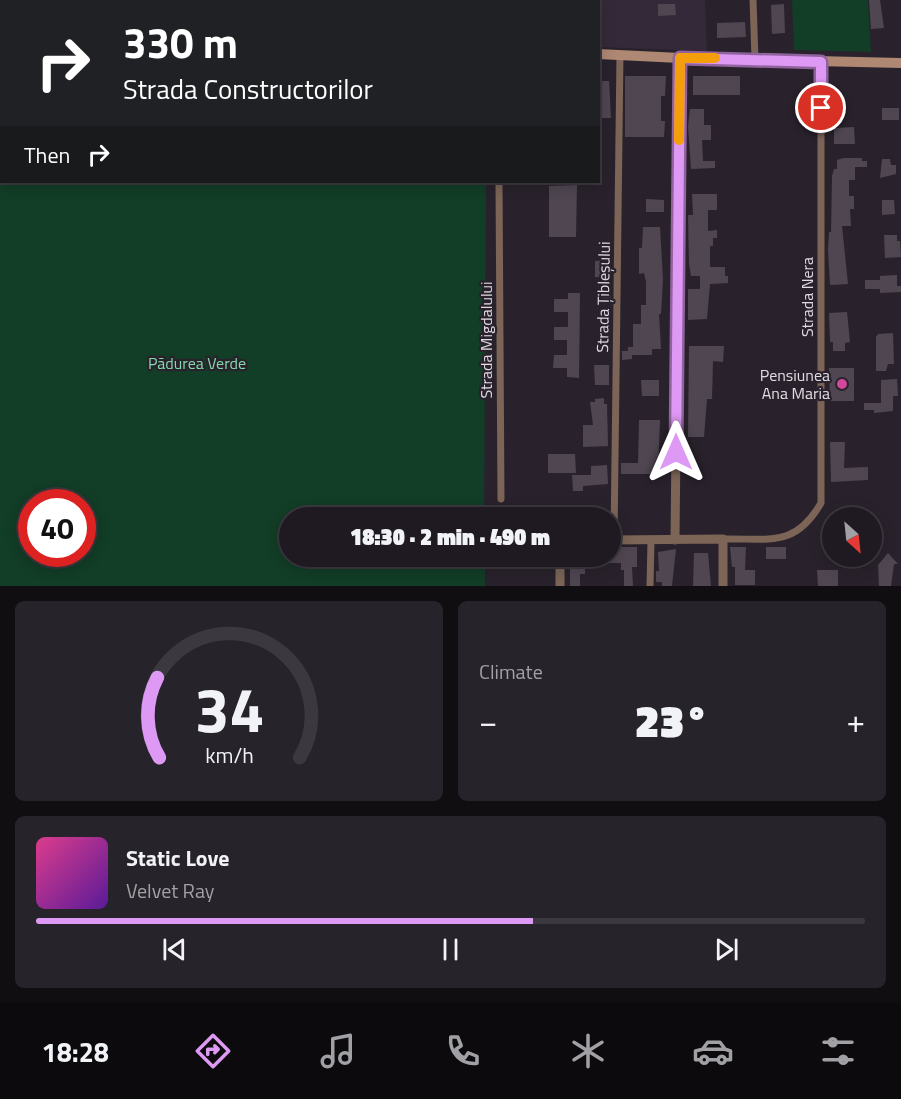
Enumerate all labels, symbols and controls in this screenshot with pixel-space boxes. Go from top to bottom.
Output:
text: 330 m [123,10,238,74]
icon: right [24,24,102,102]
text: Strada Constructorilor [123,68,373,109]
pin [795,82,846,133]
icon: arrive [804,91,837,124]
text: Then [24,138,70,172]
icon: right [82,138,115,171]
street label: Strada Țibleșului [590,241,616,353]
street label: Strada Nera [795,257,819,337]
street label: Strada Migdalului [474,281,498,399]
park label: Pădurea Verde [148,351,246,375]
place label: Pensiunea Ana Maria [760,363,830,405]
marker: Pensiunea Ana Maria [835,377,849,391]
position arrow [644,420,708,484]
speed limit sign: 40 [18,489,96,567]
north arrow [822,507,882,567]
map controls [822,507,882,567]
text: 18:30 · 2 min · 490 m [350,520,550,554]
text: Climate [479,656,543,687]
text: 34 [194,661,264,756]
text: 23° [635,686,709,754]
text: − [479,696,497,746]
text: + [847,696,865,746]
text: km/h [205,739,253,771]
text: Static Love [126,841,229,875]
text: Velvet Ray [126,875,215,906]
icon: previous [158,933,191,966]
icon: pause [434,933,467,966]
icon: next [710,933,743,966]
icon: directions [192,1030,234,1072]
icon: music [317,1030,359,1072]
icon: phone [442,1030,484,1072]
icon: climate [567,1030,609,1072]
icon: car [692,1030,734,1072]
icon: filters [817,1030,859,1072]
text: 18:28 [42,1031,109,1072]

